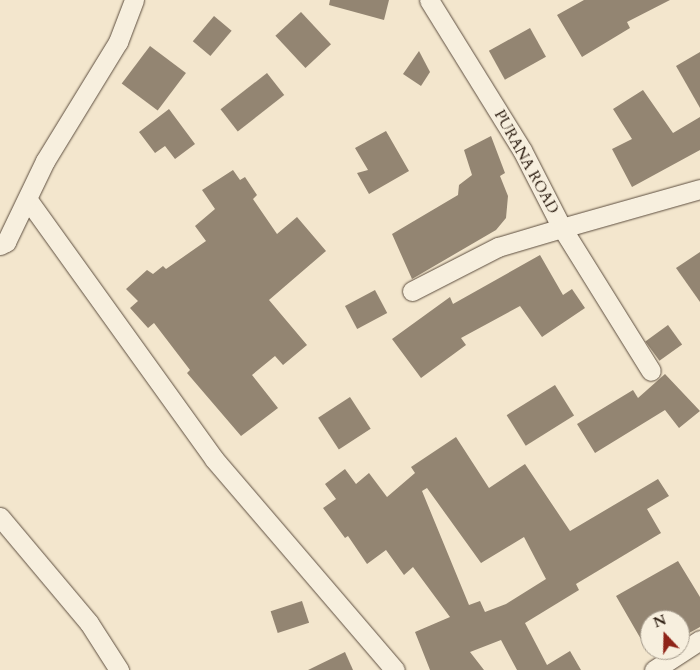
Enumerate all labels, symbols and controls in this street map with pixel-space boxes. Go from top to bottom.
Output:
street label: PURANA ROAD [490,107,562,217]
north arrow [640,610,690,660]
text: N [651,610,669,633]

